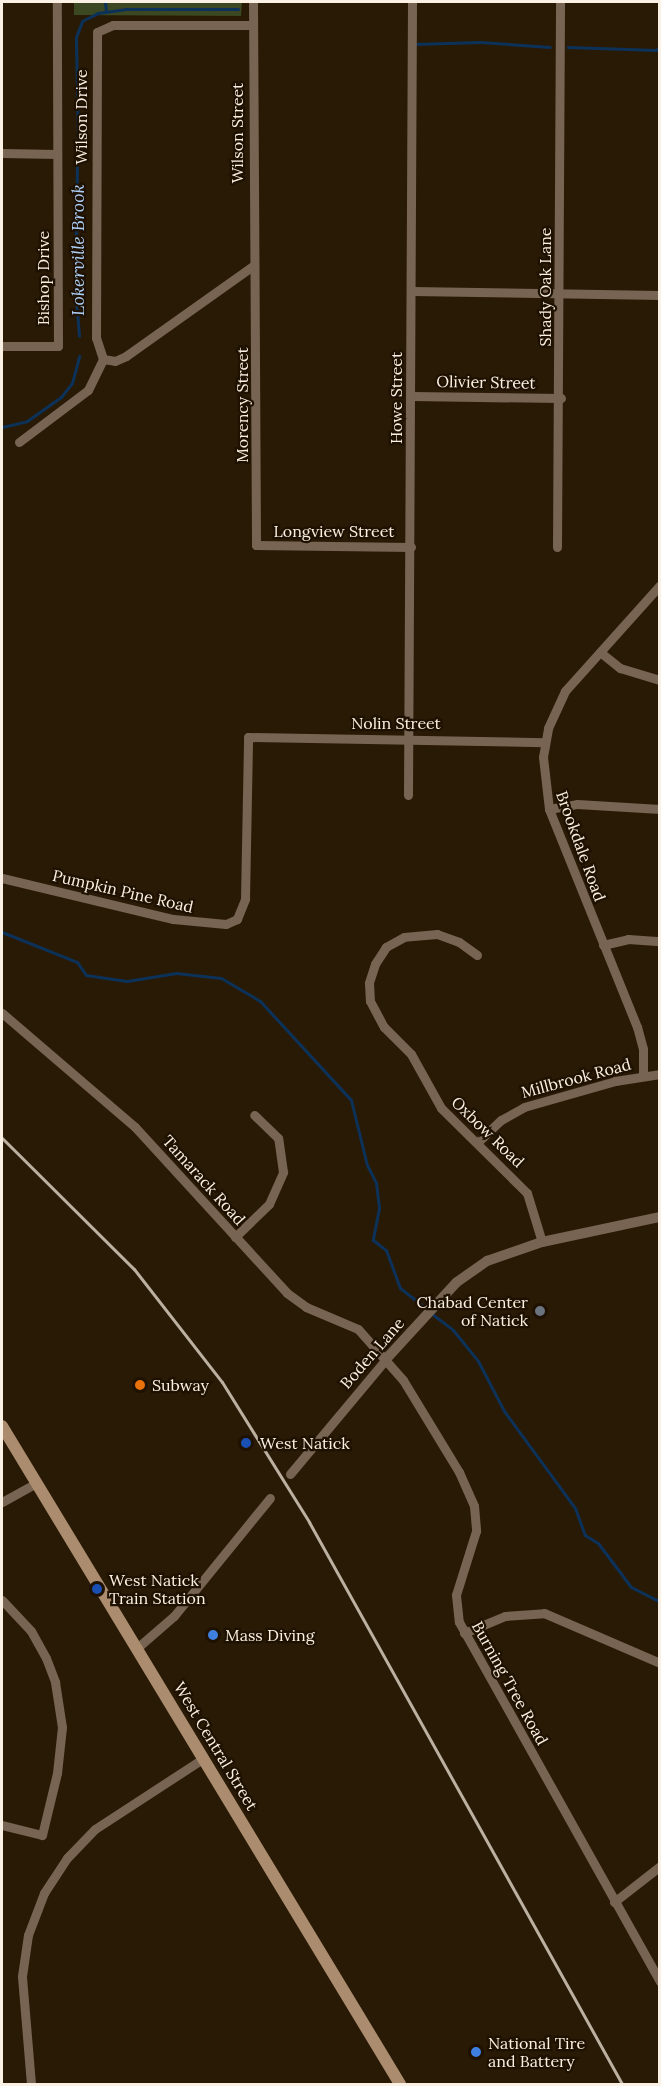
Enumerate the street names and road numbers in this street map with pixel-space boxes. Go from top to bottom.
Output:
street label: Wilson Drive [71,69,91,165]
street label: Wilson Street [227,83,247,183]
street label: Shady Oak Lane [535,227,555,347]
street label: Bishop Drive [33,231,53,325]
street label: Morency Street [232,347,252,463]
street label: Howe Street [386,352,406,444]
street label: Olivier Street [436,372,536,392]
street label: Longview Street [274,521,394,541]
street label: Nolin Street [351,713,441,733]
street label: Brookdale Road [552,788,610,904]
street label: Pumpkin Pine Road [51,865,195,917]
street label: Millbrook Road [519,1054,633,1102]
street label: Oxbow Road [448,1093,528,1171]
street label: Tamarack Road [159,1131,249,1229]
street label: Boden Lane [336,1314,408,1392]
street label: Burning Tree Road [468,1618,552,1748]
street label: West Central Street [170,1678,262,1814]

